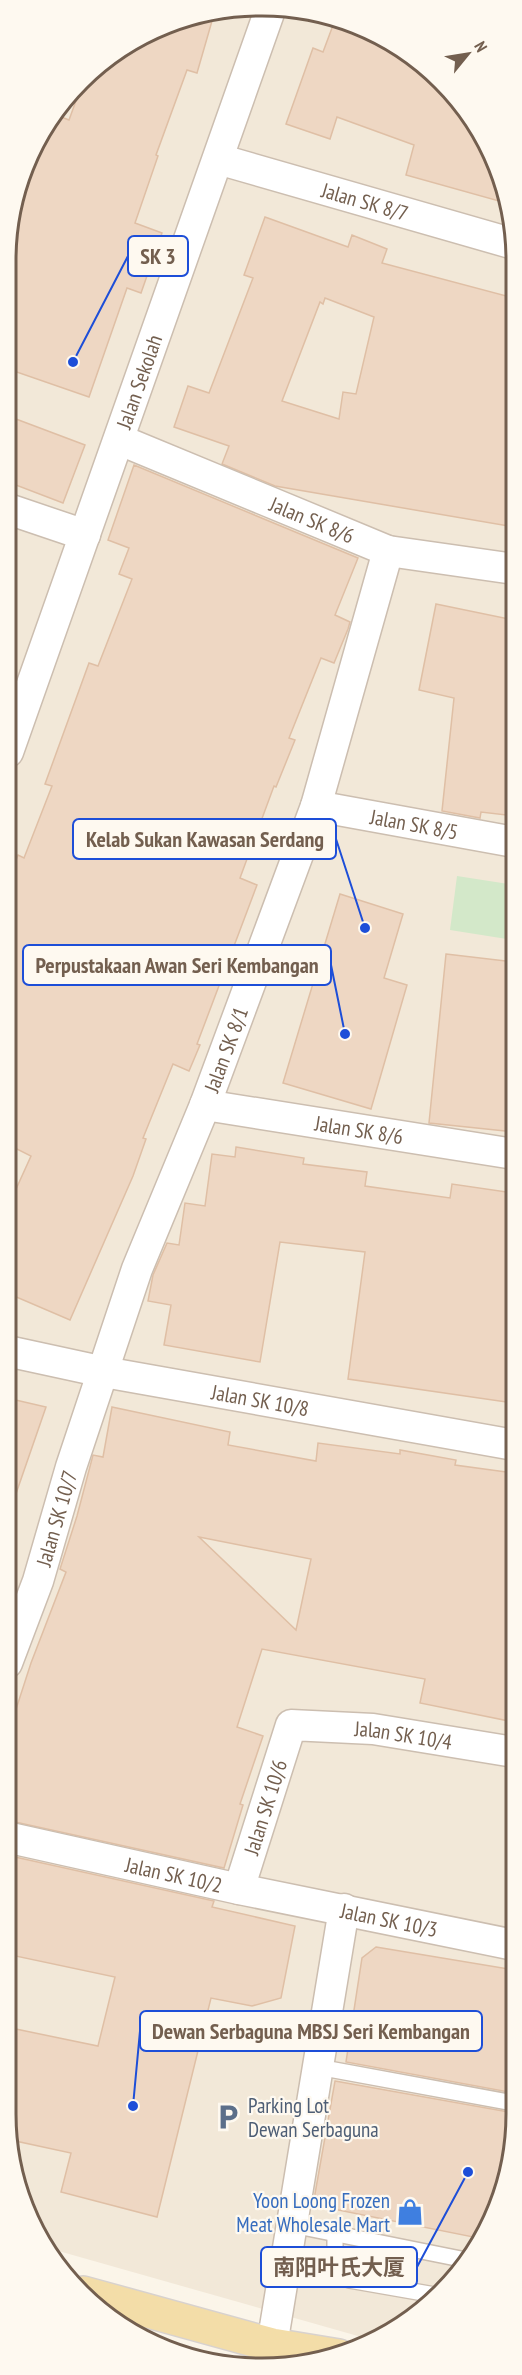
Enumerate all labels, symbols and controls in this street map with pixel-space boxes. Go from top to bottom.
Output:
north arrow [438,24,498,84]
text: N [470,38,492,55]
street label: Jalan SK 8/7 [318,176,412,226]
callout: SK 3 [128,236,188,276]
text: SK 3 [140,242,176,270]
street label: Jalan Sekolah [110,331,168,433]
street label: Jalan SK 8/6 [265,490,358,549]
street label: Jalan SK 8/5 [367,802,461,845]
callout: Kelab Sukan Kawasan Serdang [73,819,336,859]
text: Kelab Sukan Kawasan Serdang [86,825,324,853]
callout: Perpustakaan Awan Seri Kembangan [23,945,331,985]
text: Perpustakaan Awan Seri Kembangan [35,951,319,979]
street label: Jalan SK 8/1 [197,1003,254,1097]
street label: Jalan SK 8/6 [312,1109,405,1150]
street label: Jalan SK 10/8 [209,1378,311,1422]
street label: Jalan SK 10/7 [29,1467,83,1570]
street label: Jalan SK 10/4 [353,1715,455,1755]
street label: Jalan SK 10/6 [237,1756,293,1859]
street label: Jalan SK 10/2 [122,1850,225,1898]
street label: Jalan SK 10/3 [337,1896,440,1943]
callout: Dewan Serbaguna MBSJ Seri Kembangan [140,2011,482,2051]
text: Dewan Serbaguna MBSJ Seri Kembangan [152,2017,470,2045]
place label: Parking Lot Dewan Serbaguna [248,2092,379,2143]
parking icon: Parking Lot Dewan Serbaguna [213,2102,243,2132]
place label: Yoon Loong Frozen Meat Wholesale Mart [236,2187,390,2238]
shop icon: Yoon Loong Frozen Meat Wholesale Mart [395,2197,425,2227]
callout: 南阳叶氏大厦 [261,2247,417,2287]
text: 南阳叶氏大厦 [273,2253,405,2281]

